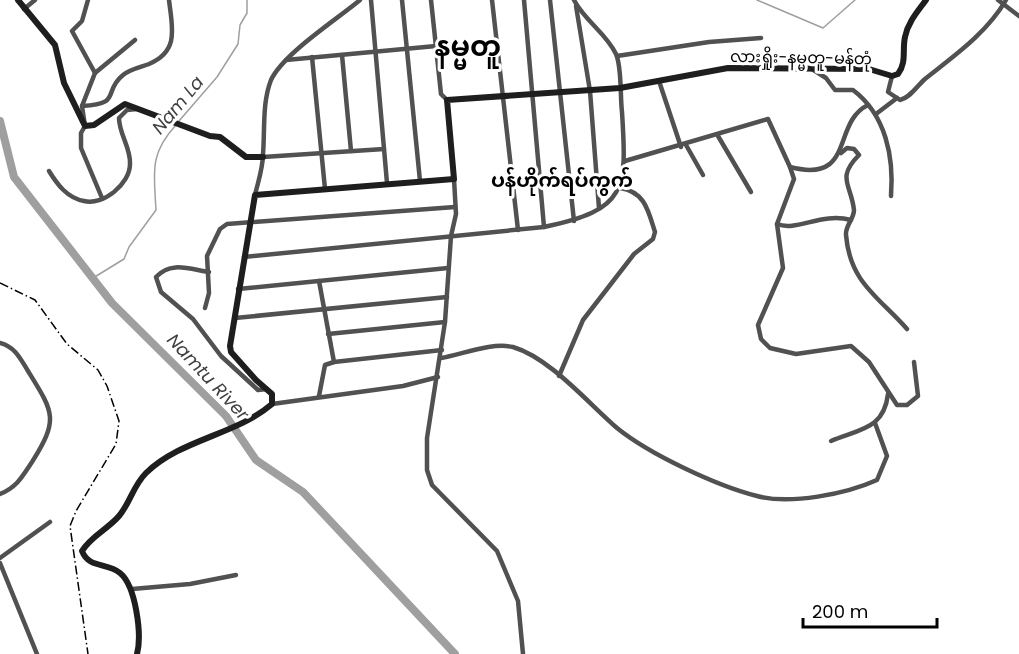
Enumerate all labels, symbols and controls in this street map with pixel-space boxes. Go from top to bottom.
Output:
district label: နမ္မတူ [435,27,501,70]
street label: လားရှိုး-နမ္မတူ-မန်တုံ [730,45,872,73]
water label: Nam La [146,70,209,139]
district label: ပန်ဟိုက်ရပ်ကွက် [491,166,633,196]
water label: Namtu River [162,328,256,426]
scale bar [803,591,936,629]
text: 200 m [812,599,868,624]

